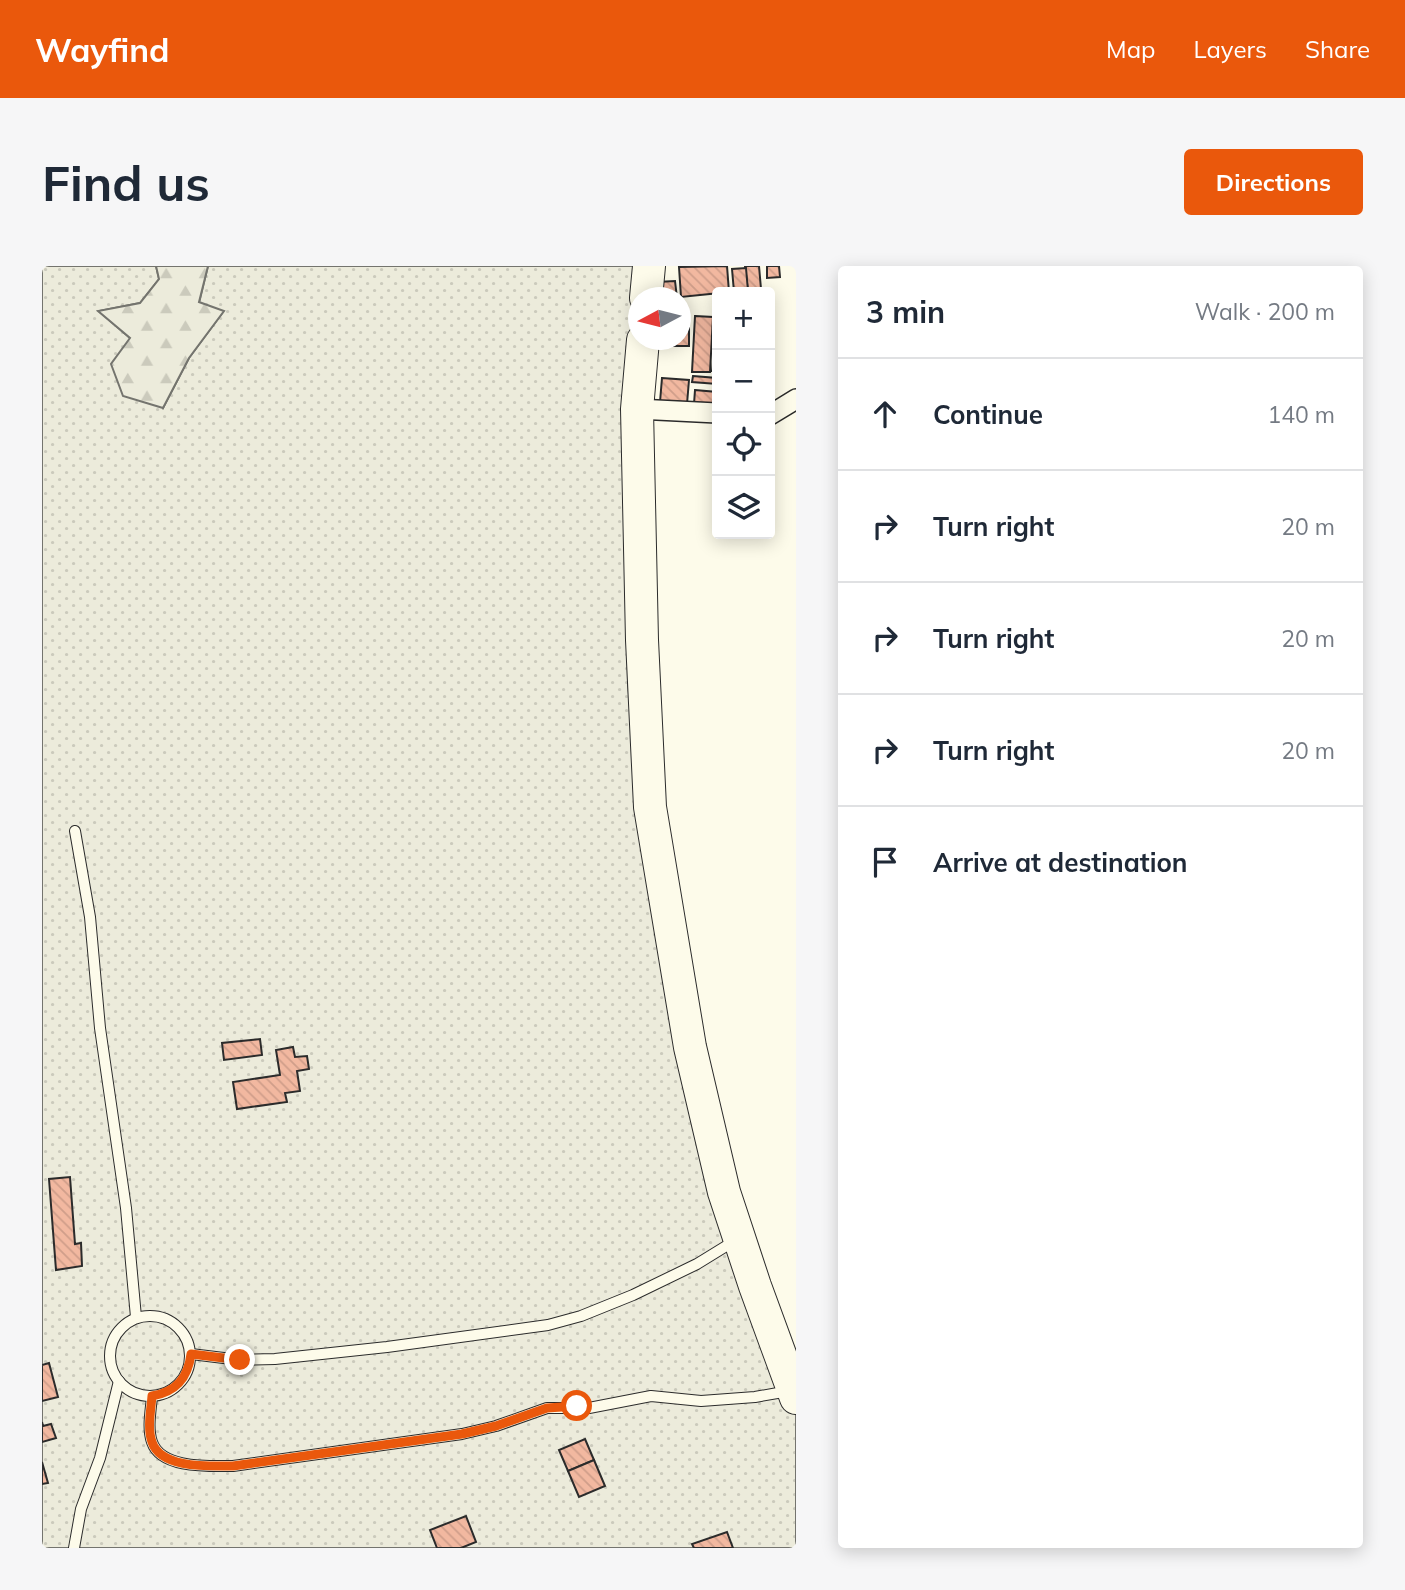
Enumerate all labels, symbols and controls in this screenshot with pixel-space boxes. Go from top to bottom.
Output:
text: Wayfind [35,29,170,70]
text: Map [1106,34,1155,64]
text: Layers [1193,34,1267,64]
text: Share [1305,34,1370,64]
button: Directions [1184,149,1363,215]
text: Find us [42,152,210,213]
north arrow [628,287,691,350]
map controls [712,287,775,539]
button: + [712,287,775,350]
text: 3 min [866,293,945,331]
text: Walk · 200 m [1195,297,1335,326]
button: − [712,350,775,413]
icon: ahead [866,395,904,433]
text: Continue [933,398,1043,431]
text: 140 m [1267,400,1335,429]
button: locate [712,413,775,476]
button: layers [712,476,775,539]
icon: right [866,507,904,545]
text: Turn right [933,510,1054,543]
text: 20 m [1281,512,1335,541]
icon: right [866,619,904,657]
text: Turn right [933,622,1054,655]
text: 20 m [1281,624,1335,653]
icon: right [866,731,904,769]
text: Turn right [933,734,1054,767]
text: 20 m [1281,736,1335,765]
icon: arrive [866,843,904,881]
text: Arrive at destination [933,846,1188,879]
route end [224,1344,255,1375]
route start [561,1390,592,1421]

